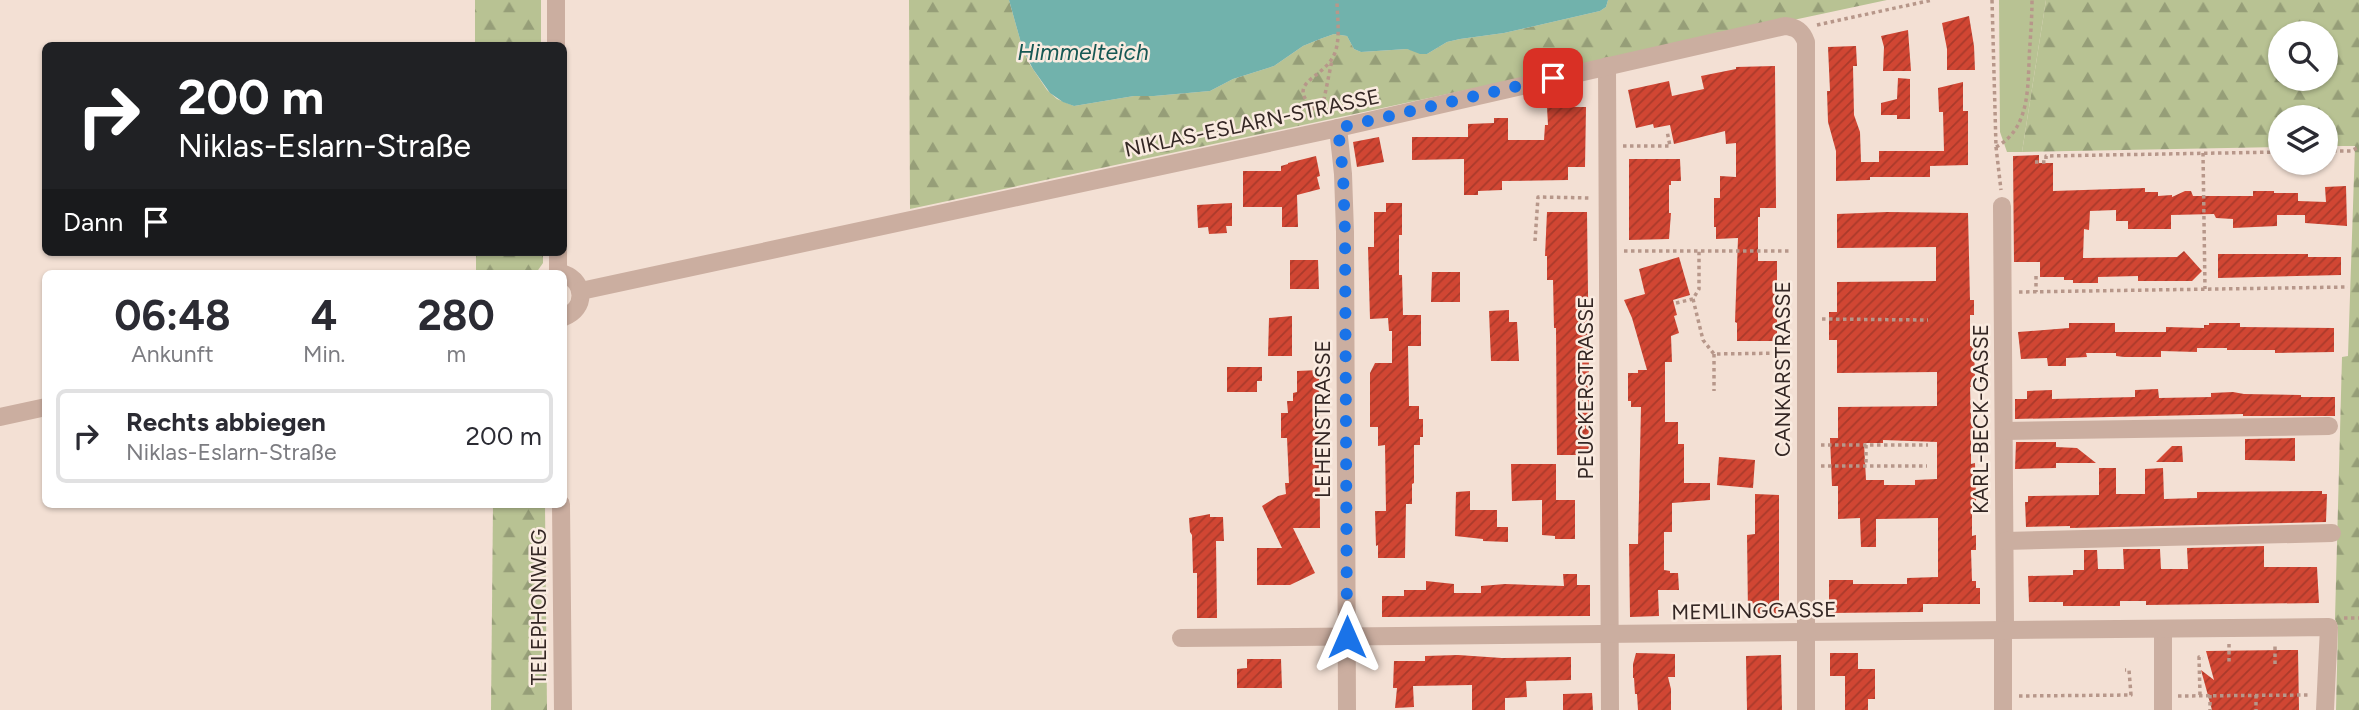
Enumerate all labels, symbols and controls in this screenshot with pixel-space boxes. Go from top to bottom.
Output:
map controls [2268,21,2338,175]
button: search [2268,21,2338,91]
water label: Himmelteich [1017,38,1149,66]
pin [1523,48,1583,108]
icon: arrive [1534,59,1572,97]
text: 200 m [178,67,324,126]
icon: right [63,70,154,161]
street label: NIKLAS-ESLARN-STRASSE [1122,83,1382,162]
button: layers [2268,105,2338,175]
text: Niklas-Eslarn-Straße [178,127,471,165]
icon: arrive [137,203,175,241]
text: Dann [63,206,123,238]
street label: CANKARSTRASSE [1770,281,1795,457]
text: 06:48 [114,290,231,341]
text: 4 [311,290,337,341]
text: 280 [418,290,495,341]
street label: PEUCKERSTRASSE [1573,296,1598,480]
street label: KARL-BECK-GASSE [1968,324,1993,514]
text: Ankunft [131,340,214,368]
text: Min. [303,340,345,368]
text: m [446,340,466,368]
street label: LEHENSTRASSE [1310,340,1335,498]
text: Rechts abbiegen [126,406,326,438]
icon: right [67,417,105,455]
text: 200 m [466,420,542,452]
text: Niklas-Eslarn-Straße [126,438,337,466]
street label: TELEPHONWEG [526,529,551,685]
street label: MEMLINGGASSE [1671,597,1837,624]
position arrow [1310,600,1384,674]

